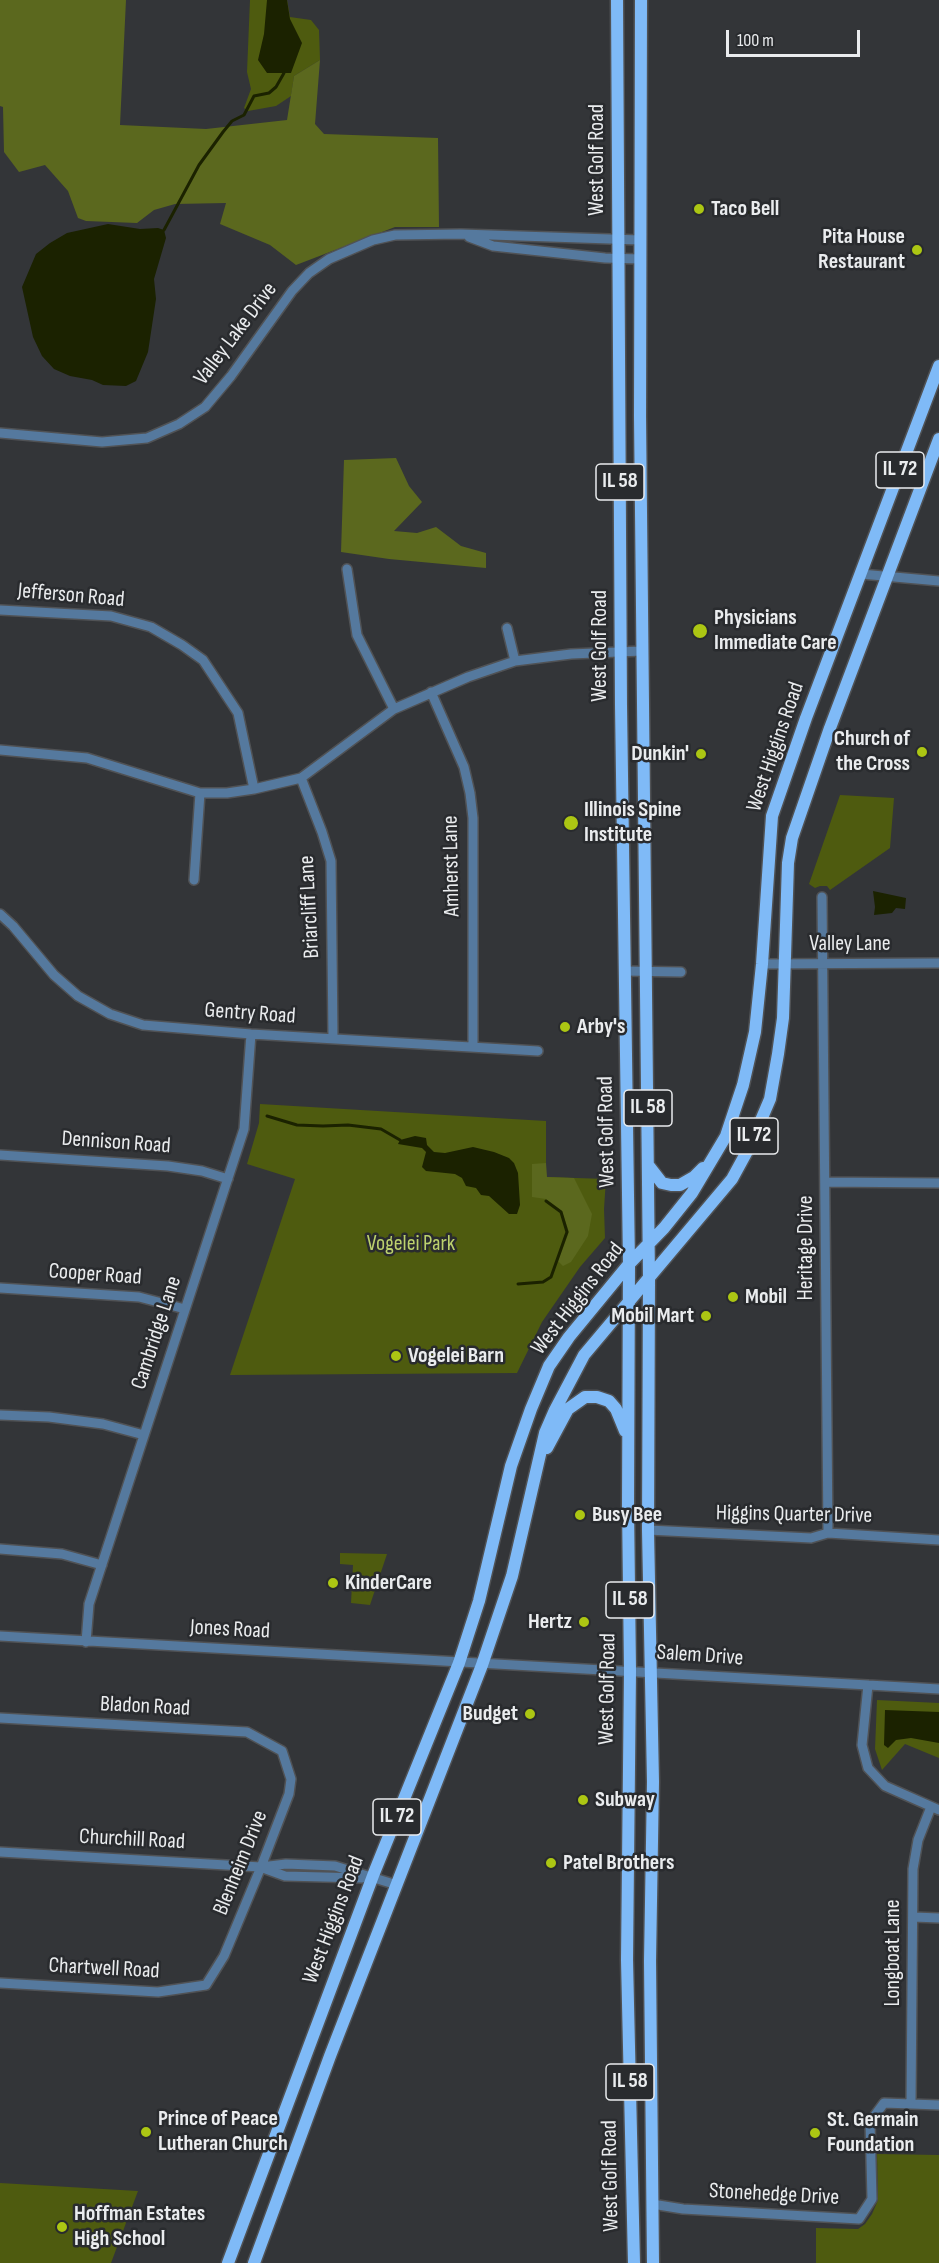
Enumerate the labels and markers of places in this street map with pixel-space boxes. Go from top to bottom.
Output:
place label: Taco Bell [711,196,779,222]
marker: Taco Bell [692,202,706,216]
place label: Pita House Restaurant [818,224,905,276]
marker: Pita House Restaurant [910,243,924,257]
place label: Physicians Immediate Care [714,605,837,656]
marker: Physicians Immediate Care [691,622,709,640]
place label: Church of the Cross [834,726,910,778]
place label: Dunkin' [631,741,689,767]
marker: Church of the Cross [915,745,929,759]
marker: Dunkin' [694,747,708,761]
place label: Illinois Spine Institute [584,797,681,848]
marker: Illinois Spine Institute [562,814,580,832]
place label: Arby's [577,1014,625,1040]
marker: Arby's [558,1020,572,1034]
place label: Mobil [745,1284,787,1310]
marker: Mobil [726,1290,740,1304]
place label: Mobil Mart [611,1303,694,1329]
marker: Mobil Mart [699,1309,713,1323]
place label: Vogelei Barn [408,1343,504,1369]
marker: Vogelei Barn [389,1349,403,1363]
place label: Busy Bee [592,1502,662,1528]
marker: Busy Bee [573,1508,587,1522]
place label: KinderCare [345,1570,432,1596]
marker: KinderCare [326,1576,340,1590]
place label: Hertz [528,1609,572,1635]
marker: Hertz [577,1615,591,1629]
place label: Budget [463,1701,518,1727]
marker: Budget [523,1707,537,1721]
place label: Subway [595,1787,655,1813]
marker: Subway [576,1793,590,1807]
place label: Patel Brothers [563,1850,674,1876]
marker: Patel Brothers [544,1856,558,1870]
place label: Prince of Peace Lutheran Church [158,2106,288,2158]
place label: St. Germain Foundation [827,2107,918,2158]
marker: Prince of Peace Lutheran Church [139,2125,153,2139]
marker: St. Germain Foundation [808,2126,822,2140]
place label: Hoffman Estates High School [74,2201,205,2252]
marker: Hoffman Estates High School [55,2220,69,2234]

